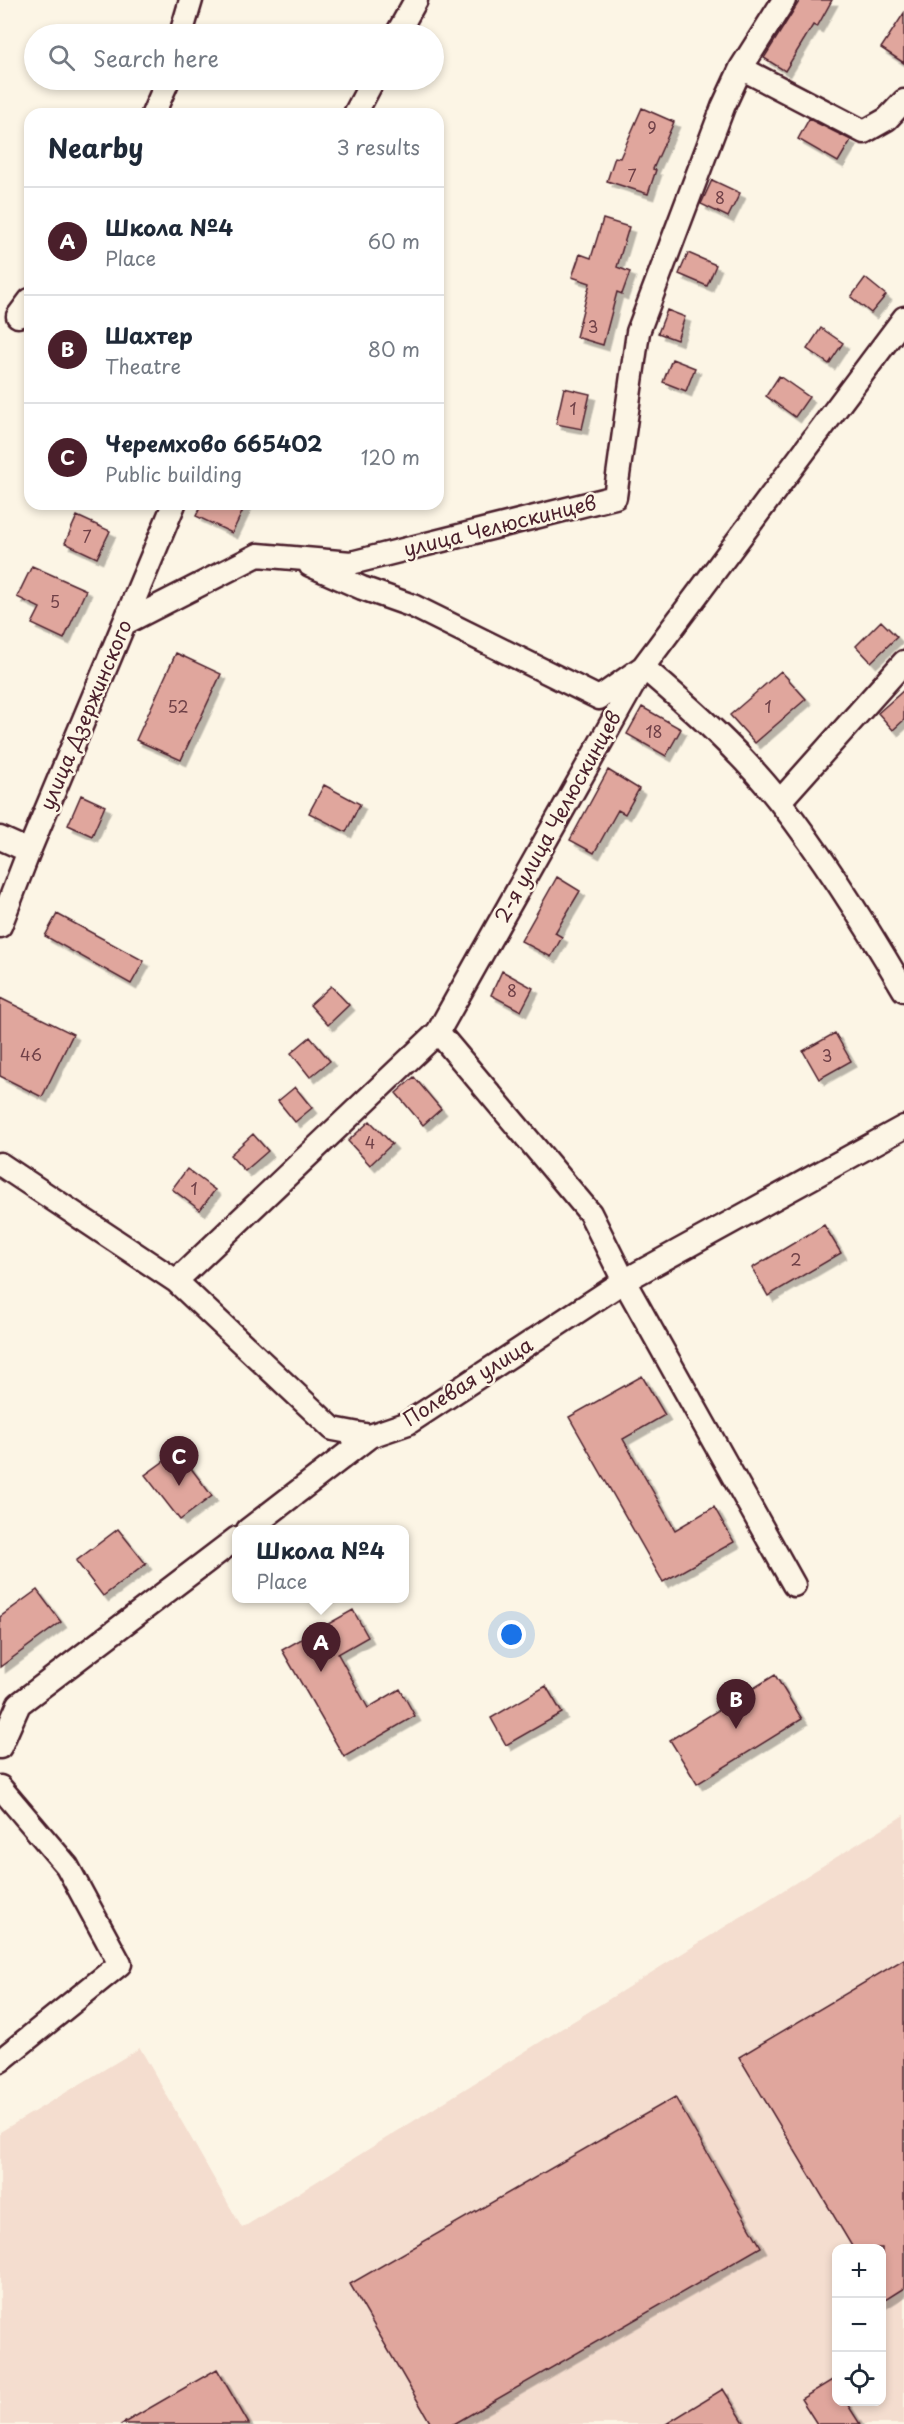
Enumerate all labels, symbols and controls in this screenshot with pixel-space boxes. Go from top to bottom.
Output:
search box [24,24,444,90]
icon: search [45,41,78,74]
text: Search here [93,41,219,74]
house number: 9 [647,115,657,139]
text: Nearby [48,128,143,167]
text: 3 results [337,132,420,162]
house number: 7 [627,163,637,187]
house number: 8 [715,185,725,209]
text: Школа №4 [105,210,233,243]
text: A [60,226,75,256]
text: 60 m [368,226,420,256]
text: Place [105,243,156,273]
house number: 3 [588,314,598,338]
text: Шахтер [105,318,193,351]
text: B [61,334,74,364]
text: 80 m [368,334,420,364]
text: Theatre [105,351,181,381]
house number: 1 [569,396,577,420]
text: Черемхово 665402 [105,426,322,459]
text: C [60,442,75,472]
text: 120 m [361,442,420,472]
text: Public building [105,459,242,489]
street label: улица Челюскинцев [400,487,599,564]
house number: 7 [82,524,92,548]
house number: 5 [50,589,60,613]
street label: улица Дзержинского [31,615,139,815]
house number: 52 [167,694,189,718]
house number: 1 [764,694,772,718]
street label: 2-я улица Челюскинцев [486,705,628,928]
house number: 18 [645,719,663,743]
house number: 8 [507,978,517,1002]
house number: 46 [20,1042,42,1066]
house number: 3 [822,1043,832,1067]
house number: 4 [365,1130,375,1154]
house number: 1 [190,1176,198,1200]
house number: 2 [790,1247,802,1271]
street label: Полевая улица [397,1329,539,1433]
pin: C [160,1436,198,1486]
popup [232,1525,409,1603]
text: Школа №4 [256,1533,385,1566]
text: Place [256,1566,307,1596]
your location [497,1620,526,1649]
pin: A [302,1622,340,1672]
pin: B [716,1680,756,1729]
map controls [832,2244,886,2406]
button: + [832,2244,886,2298]
button: − [832,2298,886,2352]
button: locate [832,2352,886,2406]

